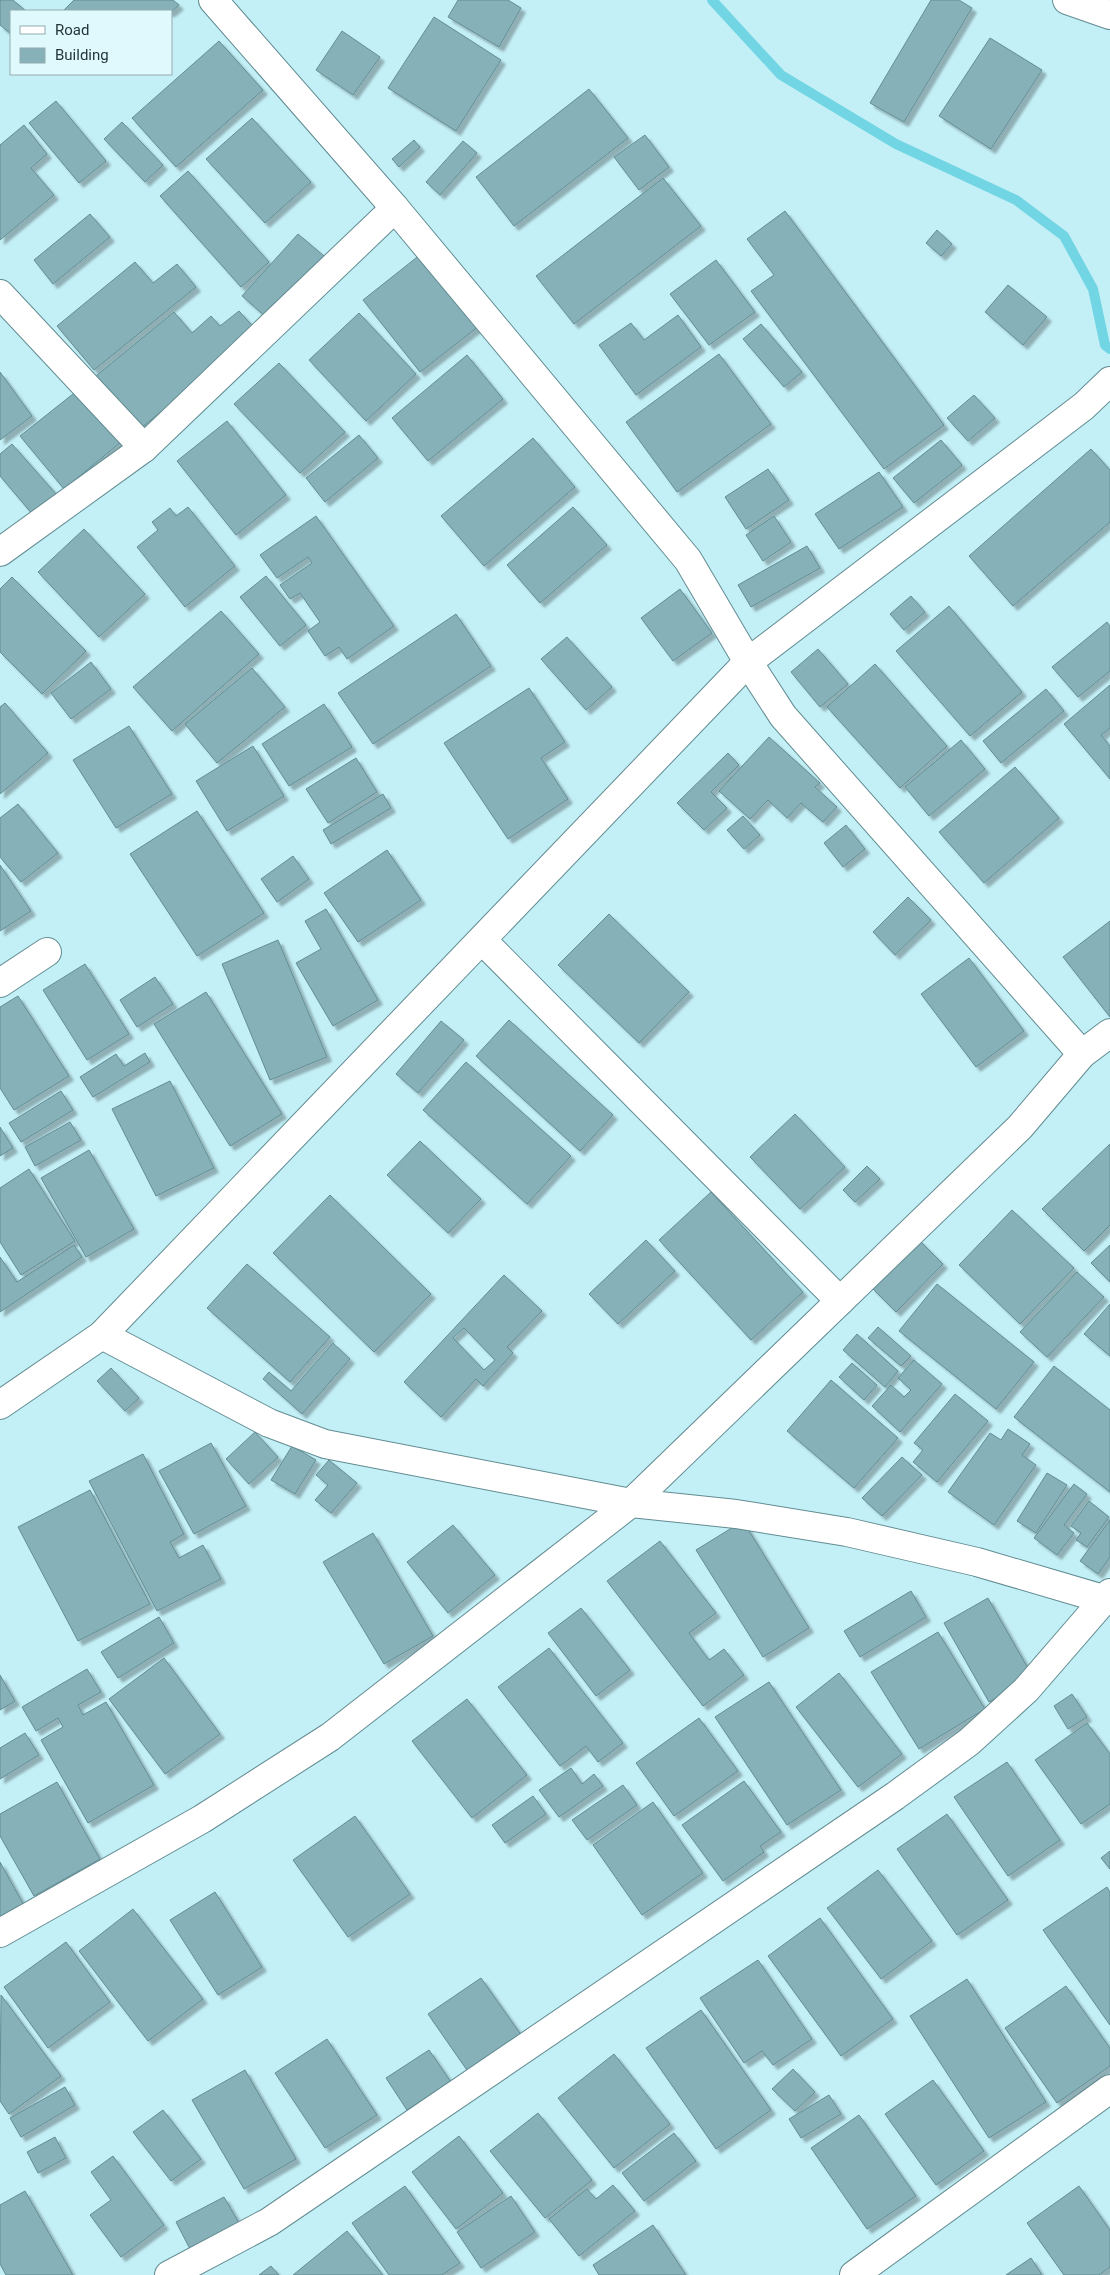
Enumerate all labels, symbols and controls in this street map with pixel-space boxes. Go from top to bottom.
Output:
legend [10,10,172,75]
text: Road [55,21,89,39]
text: Building [55,46,109,64]

